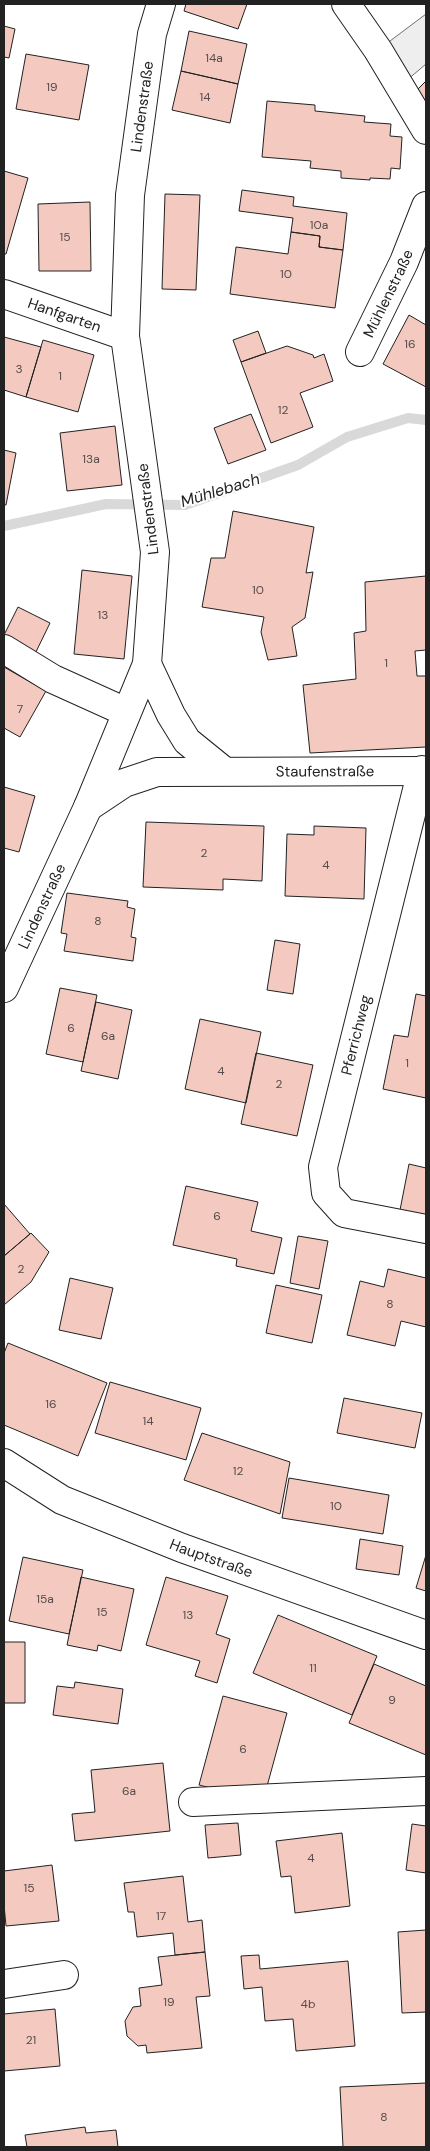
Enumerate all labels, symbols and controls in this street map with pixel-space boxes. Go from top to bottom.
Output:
house number: 14a [205,50,223,66]
street label: Lindenstraße [126,60,158,153]
house number: 19 [46,79,58,95]
house number: 14 [199,89,211,105]
house number: 10a [310,217,328,233]
house number: 15 [59,229,71,245]
street label: Mühlenstraße [359,247,418,341]
house number: 10 [280,266,292,282]
street label: Hanfgarten [25,293,104,337]
house number: 16 [404,336,416,352]
house number: 3 [15,361,23,377]
house number: 1 [58,368,62,384]
house number: 12 [278,402,288,418]
house number: 13a [82,451,100,467]
street label: Lindenstraße [132,462,164,556]
water label: Mühlebach [178,468,262,512]
house number: 10 [252,582,264,598]
house number: 13 [98,607,108,623]
house number: 1 [384,655,388,671]
house number: 7 [17,701,23,717]
street label: Staufenstraße [276,761,374,782]
house number: 2 [201,845,208,861]
house number: 4 [322,857,330,873]
street label: Lindenstraße [13,861,70,952]
house number: 8 [94,913,102,929]
street label: Pferrichweg [336,993,376,1077]
house number: 6 [67,1020,75,1036]
house number: 6a [101,1028,115,1044]
house number: 1 [405,1055,409,1071]
house number: 4 [217,1063,225,1079]
house number: 2 [276,1076,283,1092]
house number: 6 [213,1208,221,1224]
house number: 2 [18,1261,25,1277]
house number: 8 [386,1296,394,1312]
house number: 16 [45,1396,57,1412]
house number: 14 [142,1413,154,1429]
house number: 12 [233,1463,243,1479]
house number: 10 [330,1498,342,1514]
street label: Hauptstraße [167,1534,256,1582]
house number: 15a [36,1591,54,1607]
house number: 15 [96,1604,108,1620]
house number: 13 [183,1607,193,1623]
house number: 11 [309,1660,317,1676]
house number: 9 [388,1692,396,1708]
house number: 6 [239,1741,247,1757]
house number: 6a [122,1783,136,1799]
house number: 4 [307,1850,315,1866]
house number: 15 [23,1880,35,1896]
house number: 17 [156,1908,166,1924]
house number: 19 [163,1994,175,2010]
house number: 4b [301,1996,315,2012]
house number: 21 [26,2032,36,2048]
house number: 8 [380,2109,388,2125]

